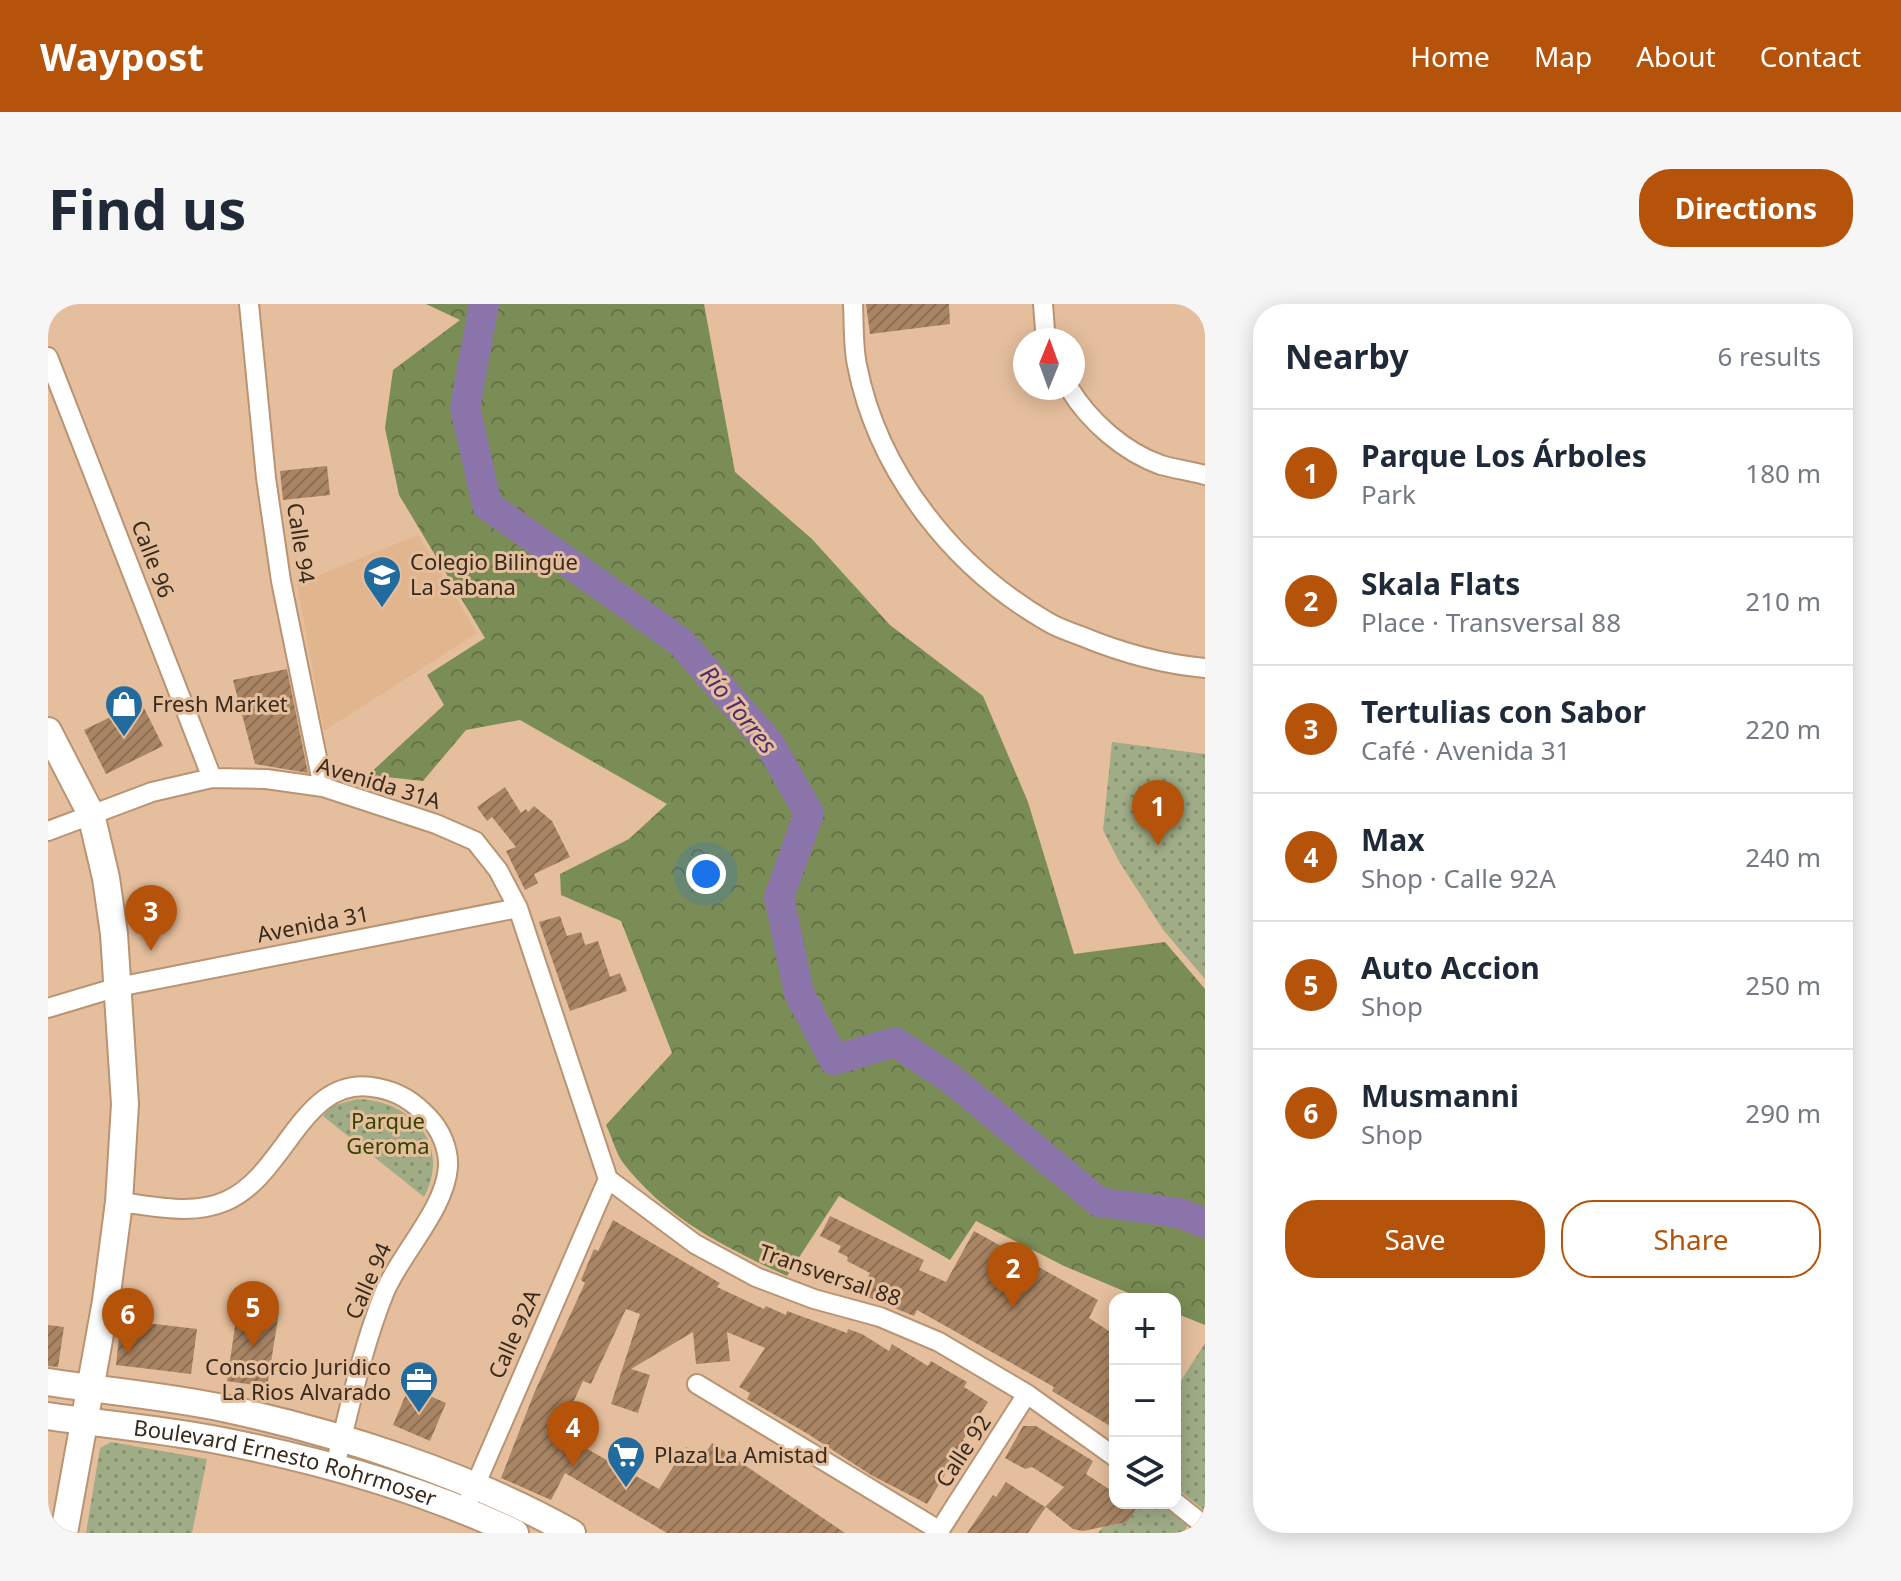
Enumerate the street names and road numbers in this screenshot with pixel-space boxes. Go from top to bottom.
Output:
street label: Calle 94 [281,501,323,586]
street label: Calle 96 [125,515,182,602]
street label: Avenida 31A [314,749,446,815]
street label: Avenida 31 [254,897,371,949]
street label: Transversal 88 [755,1236,905,1312]
street label: Calle 94 [337,1237,397,1324]
street label: Calle 92A [480,1283,546,1383]
street label: Calle 92 [928,1408,997,1493]
street label: Boulevard Ernesto Rohrmoser [132,1411,441,1513]

